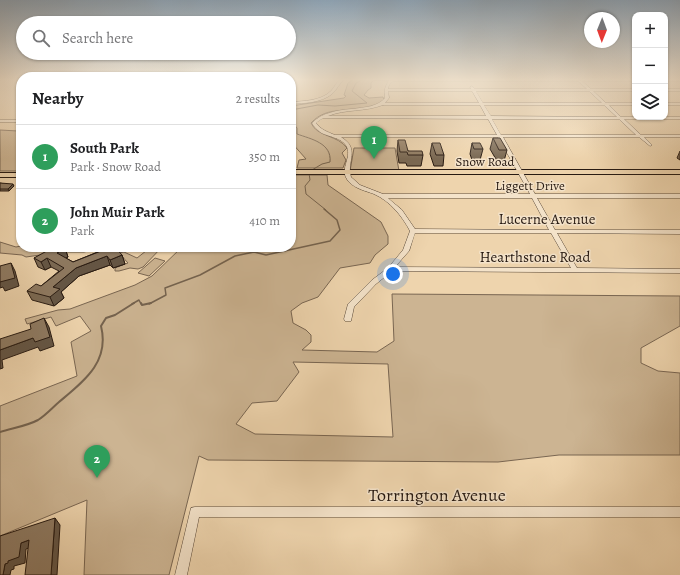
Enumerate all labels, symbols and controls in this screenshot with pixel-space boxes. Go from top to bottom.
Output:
north arrow [584,12,620,48]
map controls [632,12,668,120]
button: + [632,12,668,48]
search box [16,16,296,60]
icon: search [30,27,52,49]
text: Search here [62,28,133,48]
button: − [632,48,668,84]
button: layers [632,84,668,120]
text: Nearby [32,87,83,110]
text: 2 results [236,90,280,107]
pin: 1 [361,126,387,159]
text: South Park [70,138,139,158]
text: 1 [43,148,47,165]
text: 350 m [249,148,280,165]
street label: Snow Road [456,153,514,170]
text: Park · Snow Road [70,158,161,175]
street label: Liggett Drive [495,177,565,194]
text: John Muir Park [70,202,165,222]
street label: Lucerne Avenue [499,209,596,229]
text: 2 [42,212,48,229]
text: 410 m [249,212,280,229]
text: Park [70,222,94,239]
street label: Hearthstone Road [479,247,591,267]
your location [383,264,403,284]
pin: 2 [84,445,110,478]
street label: Torrington Avenue [368,483,506,507]

